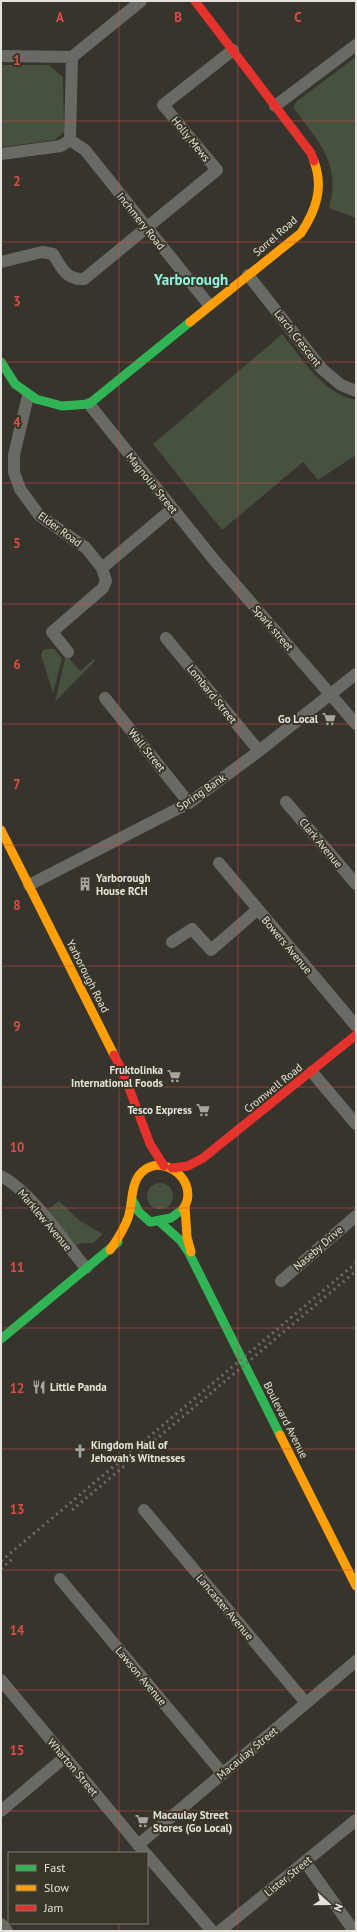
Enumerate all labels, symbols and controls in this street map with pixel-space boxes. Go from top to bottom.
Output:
text: A [56,9,64,26]
text: B [174,9,182,26]
text: C [294,9,302,26]
text: 1 [13,52,21,69]
street label: Holly Mews [168,114,214,165]
text: 2 [13,173,21,190]
street label: Inchmery Road [114,190,168,252]
street label: Sorrel Road [250,213,300,259]
district label: Yarborough [153,270,228,289]
text: 3 [13,293,21,310]
street label: Larch Crescent [271,307,325,370]
text: 4 [13,414,21,431]
street label: Magnolia Street [123,450,181,517]
street label: Elder Road [35,508,85,550]
text: 5 [13,535,21,552]
street label: Spark street [249,602,297,654]
text: 6 [13,656,21,673]
street label: Lombard Street [184,662,240,727]
supermarket icon: Go Local [321,711,337,727]
place label: Go Local [278,712,319,726]
street label: Wall Street [125,726,169,775]
street label: Spring Bank [174,770,229,814]
text: 7 [13,776,21,793]
street label: Clark Avenue [296,815,346,871]
place label: Yarborough House RCH [95,871,150,898]
building icon: Yarborough House RCH [77,876,93,892]
text: 8 [13,897,21,914]
street label: Bowers Avenue [259,913,315,977]
street label: Yarborough Road [64,937,112,1015]
text: 9 [13,1018,21,1035]
street label: Cromwell Road [241,1060,305,1116]
place label: Fruktolinka International Foods [71,1063,163,1090]
supermarket icon: Fruktolinka International Foods [166,1068,182,1084]
supermarket icon: Tesco Express [195,1102,211,1118]
place label: Tesco Express [127,1103,192,1117]
text: 10 [10,1139,24,1156]
street label: Marklew Avenue [15,1186,75,1254]
street label: Naseby Drive [290,1222,346,1273]
text: 11 [10,1259,24,1276]
restaurant icon: Little Panda [31,1379,47,1395]
street label: Boulevard Avenue [261,1379,312,1461]
text: 12 [10,1380,24,1397]
place label: Little Panda [50,1380,107,1394]
place label: Kingdom Hall of Jehovah's Witnesses [90,1438,186,1465]
church icon: Kingdom Hall of Jehovah's Witnesses [72,1443,88,1459]
text: 13 [10,1501,24,1518]
street label: Lancaster Avenue [193,1571,257,1643]
text: 14 [10,1622,25,1639]
street label: Lawson Avenue [112,1644,170,1709]
street label: Macaulay Street [214,1723,280,1782]
street label: Wharton Street [45,1735,101,1799]
text: 15 [10,1742,24,1759]
place label: Macaulay Street Stores (Go Local) [153,1808,232,1835]
supermarket icon: Macaulay Street Stores (Go Local) [134,1813,150,1829]
legend [8,1852,148,1924]
street label: Lister Street [261,1852,315,1899]
text: Fast [44,1860,65,1875]
text: Slow [44,1880,69,1895]
north arrow [309,1884,349,1924]
text: Jam [43,1900,63,1915]
text: N [331,1902,346,1913]

